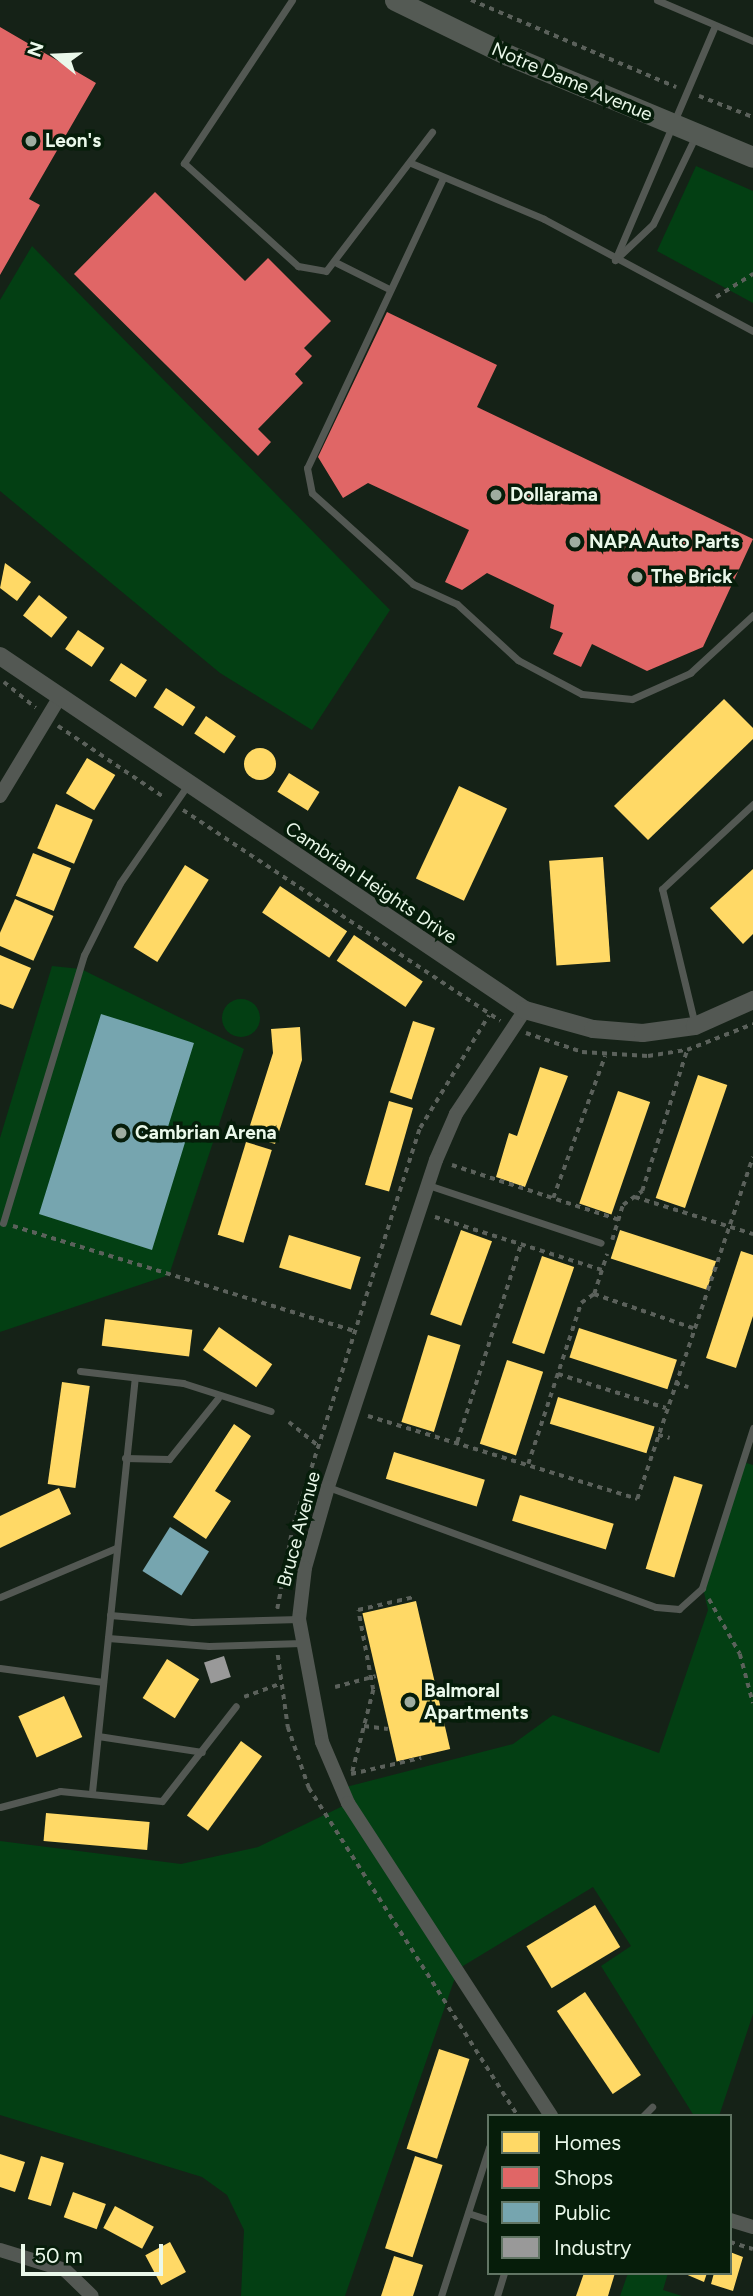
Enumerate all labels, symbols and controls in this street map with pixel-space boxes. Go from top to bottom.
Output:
north arrow [21,21,91,91]
street label: Notre Dame Avenue [488,38,656,126]
text: N [22,39,49,60]
place label: Leon's [45,130,101,152]
marker: Leon's [23,133,39,149]
place label: Dollarama [510,484,598,506]
marker: Dollarama [488,487,504,503]
place label: NAPA Auto Parts [589,531,739,553]
marker: NAPA Auto Parts [567,534,583,550]
place label: The Brick [651,566,732,588]
marker: The Brick [629,569,645,585]
street label: Cambrian Heights Drive [281,817,461,949]
place label: Cambrian Arena [135,1122,277,1144]
marker: Cambrian Arena [113,1125,129,1141]
street label: Bruce Avenue [273,1469,325,1589]
place label: Balmoral Apartments [424,1680,528,1724]
marker: Balmoral Apartments [402,1694,418,1710]
legend [487,2114,732,2275]
text: Homes [554,2130,621,2155]
text: Shops [554,2165,613,2190]
text: Public [554,2200,611,2225]
scale bar [24,2230,166,2274]
text: Industry [554,2235,631,2260]
text: 50 m [34,2243,83,2268]

